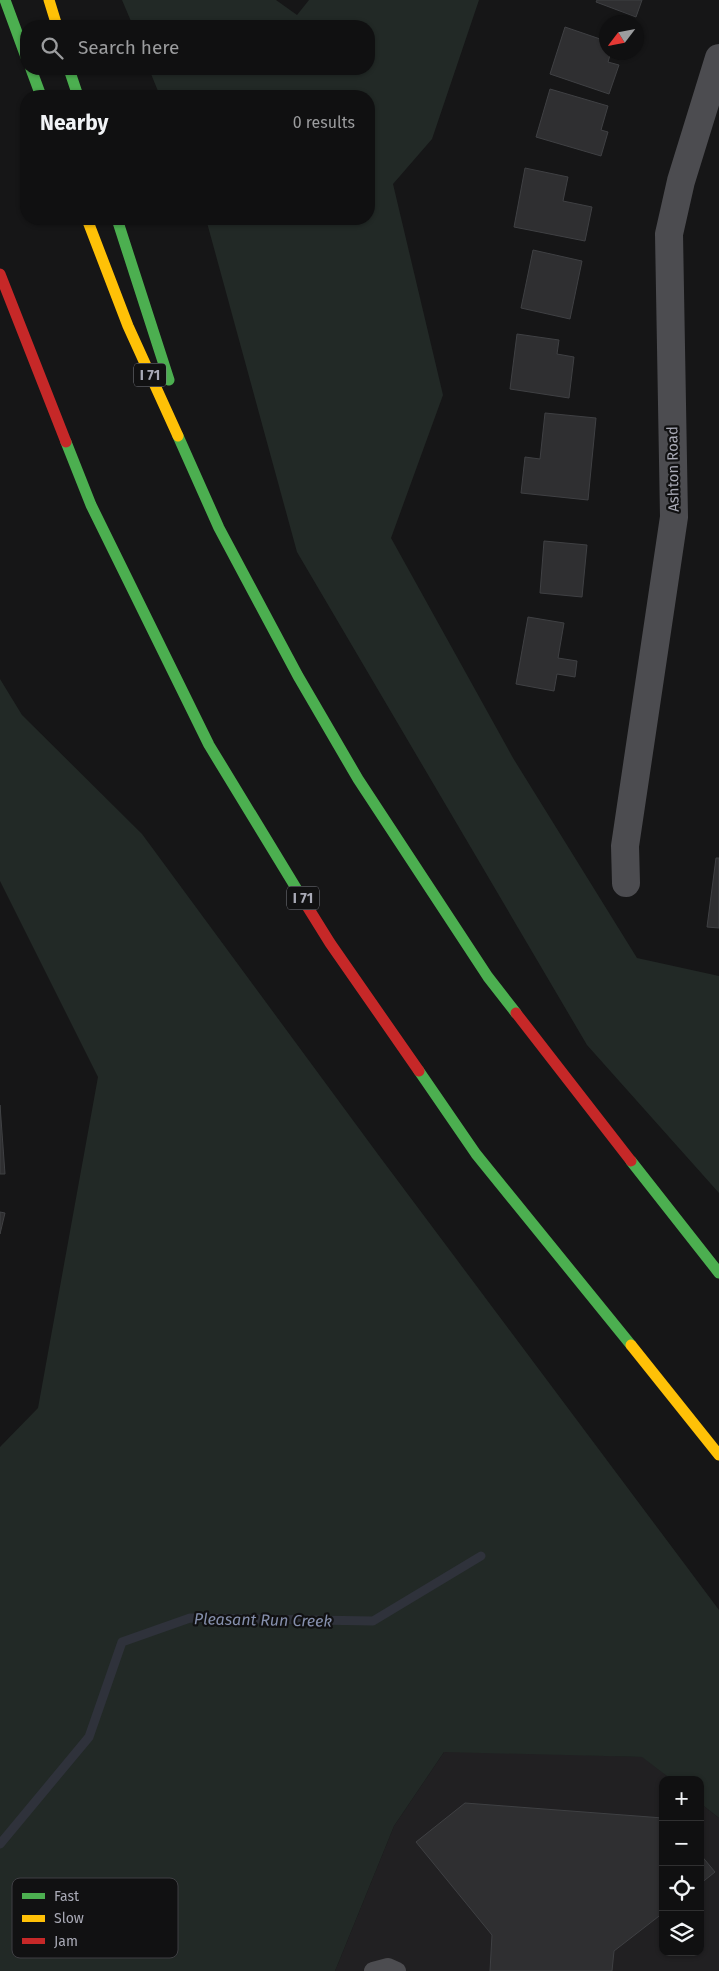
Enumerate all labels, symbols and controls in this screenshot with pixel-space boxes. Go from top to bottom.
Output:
north arrow [599,15,644,60]
search box [20,20,375,75]
icon: search [38,34,66,62]
text: Search here [78,36,179,59]
text: Nearby [40,110,108,136]
text: 0 results [293,113,355,132]
road number: I 71 [134,364,166,386]
street label: Ashton Road [663,426,683,512]
road number: I 71 [287,886,319,910]
water label: Pleasant Run Creek [194,1609,332,1631]
map controls [659,1776,704,1956]
button: + [659,1776,704,1821]
button: − [659,1821,704,1866]
button: locate [659,1866,704,1911]
legend [12,1878,178,1958]
text: Fast [54,1888,80,1905]
text: Slow [54,1910,84,1927]
button: layers [659,1911,704,1956]
text: Jam [54,1933,78,1950]

